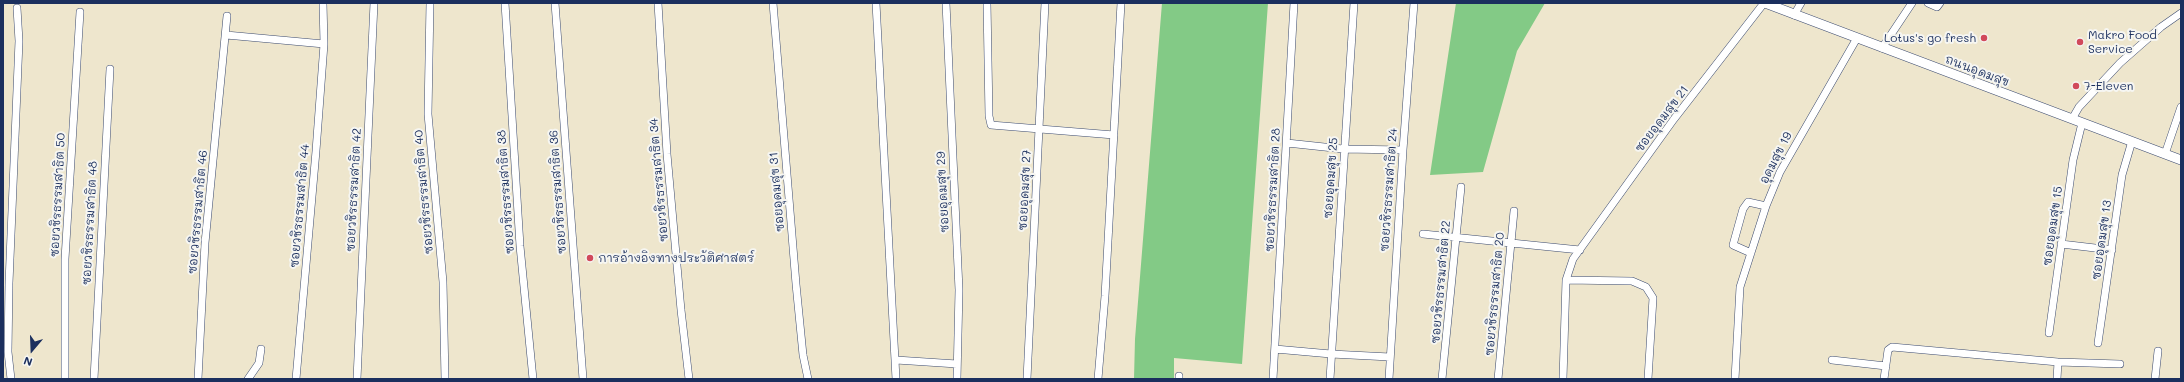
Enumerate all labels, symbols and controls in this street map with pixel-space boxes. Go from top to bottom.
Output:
place label: Makro Food Service [2088,28,2157,56]
place label: Lotus's go fresh [1884,31,1976,45]
marker: Lotus's go fresh [1979,33,1989,43]
marker: Makro Food Service [2075,37,2085,47]
street label: ถนนอุดมสุข [1943,52,2011,90]
place label: 7-Eleven [2084,79,2133,93]
marker: 7-Eleven [2071,81,2081,91]
street label: ซอยอุดมสุข 21 [1632,83,1692,155]
street label: ซอยวชิรธรรมสาธิต 34 [646,118,672,242]
street label: ซอยวชิรธรรมสาธิต 42 [344,128,364,252]
street label: ซอยวชิรธรรมสาธิต 28 [1263,128,1283,252]
street label: ซอยวชิรธรรมสาธิต 24 [1378,128,1400,252]
street label: ซอยวชิรธรรมสาธิต 40 [411,129,437,255]
street label: ซอยวชิรธรรมสาธิต 38 [494,130,518,254]
street label: ซอยวชิรธรรมสาธิต 36 [546,130,570,254]
street label: อุดมสุข 19 [1757,130,1795,186]
street label: ซอยวชิรธรรมสาธิต 50 [48,133,68,257]
street label: ซอยอุดมสุข 25 [1321,137,1341,219]
street label: ซอยวชิรธรรมสาธิต 44 [287,144,313,268]
street label: ซอยวชิรธรรมสาธิต 46 [185,149,211,275]
street label: ซอยอุดมสุข 27 [1016,149,1034,231]
street label: ซอยอุดมสุข 31 [766,151,788,233]
street label: ซอยอุดมสุข 29 [934,151,952,233]
street label: ซอยวชิรธรรมสาธิต 48 [80,161,100,285]
street label: ซอยอุดมสุข 15 [2040,185,2066,267]
street label: ซอยอุดมสุข 13 [2089,199,2115,281]
street label: ซอยวชิรธรรมสาธิต 22 [1428,220,1454,344]
street label: ซอยวชิรธรรมสาธิต 20 [1482,232,1508,356]
place label: การอ้างอิงทางประวัติศาสตร์ [598,251,754,265]
marker: การอ้างอิงทางประวัติศาสตร์ [585,253,595,263]
north arrow [12,330,52,370]
text: N [22,353,34,370]

